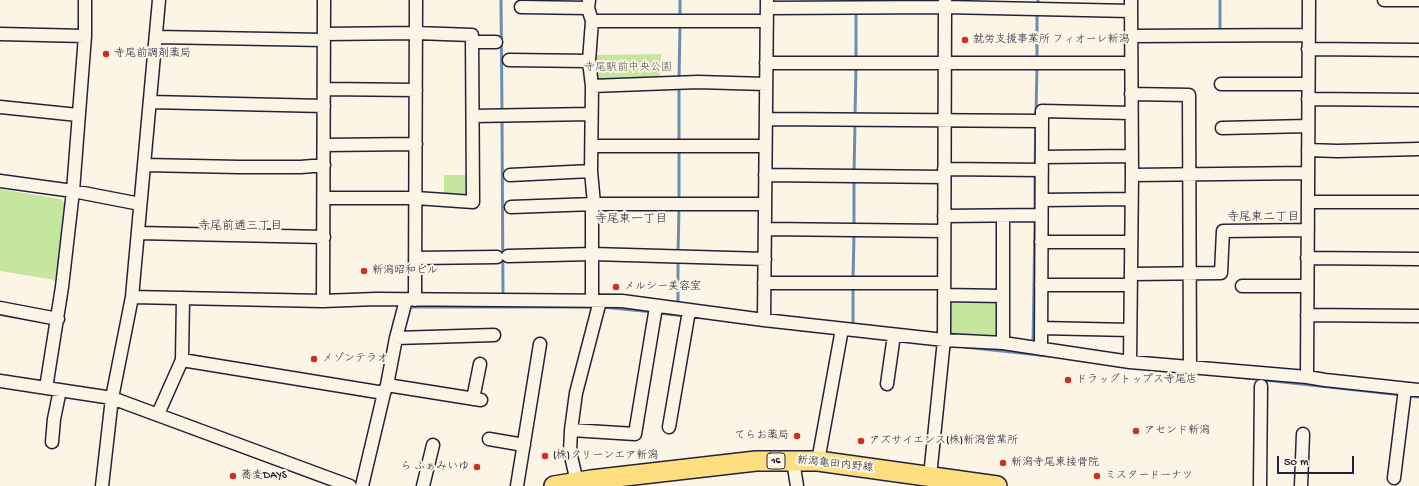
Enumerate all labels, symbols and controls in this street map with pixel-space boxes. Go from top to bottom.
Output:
place label: 就労支援事業所 フィオーレ新潟 [973,33,1130,47]
marker: 就労支援事業所 フィオーレ新潟 [960,35,970,45]
place label: 寺尾前調剤薬局 [114,47,191,61]
marker: 寺尾前調剤薬局 [101,49,111,59]
park label: 寺尾駅前中央公園 [584,61,672,75]
district label: 寺尾東二丁目 [1227,211,1299,225]
district label: 寺尾東一丁目 [595,213,667,227]
district label: 寺尾前通三丁目 [198,220,282,234]
place label: 新潟昭和ビル [372,264,438,278]
marker: 新潟昭和ビル [359,266,369,276]
place label: メルシー美容室 [624,280,701,294]
marker: メルシー美容室 [611,282,621,292]
place label: メゾンテラオ [322,352,388,366]
marker: メゾンテラオ [309,354,319,364]
place label: ドラッグトップス寺尾店 [1076,373,1197,387]
marker: ドラッグトップス寺尾店 [1063,375,1073,385]
place label: アセンド新潟 [1144,424,1210,438]
marker: アセンド新潟 [1131,426,1141,436]
place label: てらお薬局 [734,429,789,443]
marker: てらお薬局 [792,431,802,441]
place label: アズサイエンス(株)新潟営業所 [869,434,1018,448]
marker: アズサイエンス(株)新潟営業所 [856,436,866,446]
scale bar [1279,448,1356,474]
place label: (株)クリーンエア新潟 [553,449,658,463]
marker: (株)クリーンエア新潟 [540,451,550,461]
road number: 16 [767,453,785,469]
street label: 新潟亀田内野線 [796,454,874,476]
place label: 新潟寺尾東接骨院 [1011,456,1099,470]
text: 50 m [1284,456,1309,470]
marker: 新潟寺尾東接骨院 [998,458,1008,468]
place label: ら ふぁみいゆ [400,460,469,474]
marker: ら ふぁみいゆ [472,462,482,472]
place label: 蕎麦DAYS [241,469,287,483]
place label: ミスタードーナツ [1105,469,1193,483]
marker: 蕎麦DAYS [228,471,238,481]
marker: ミスタードーナツ [1092,471,1102,481]

